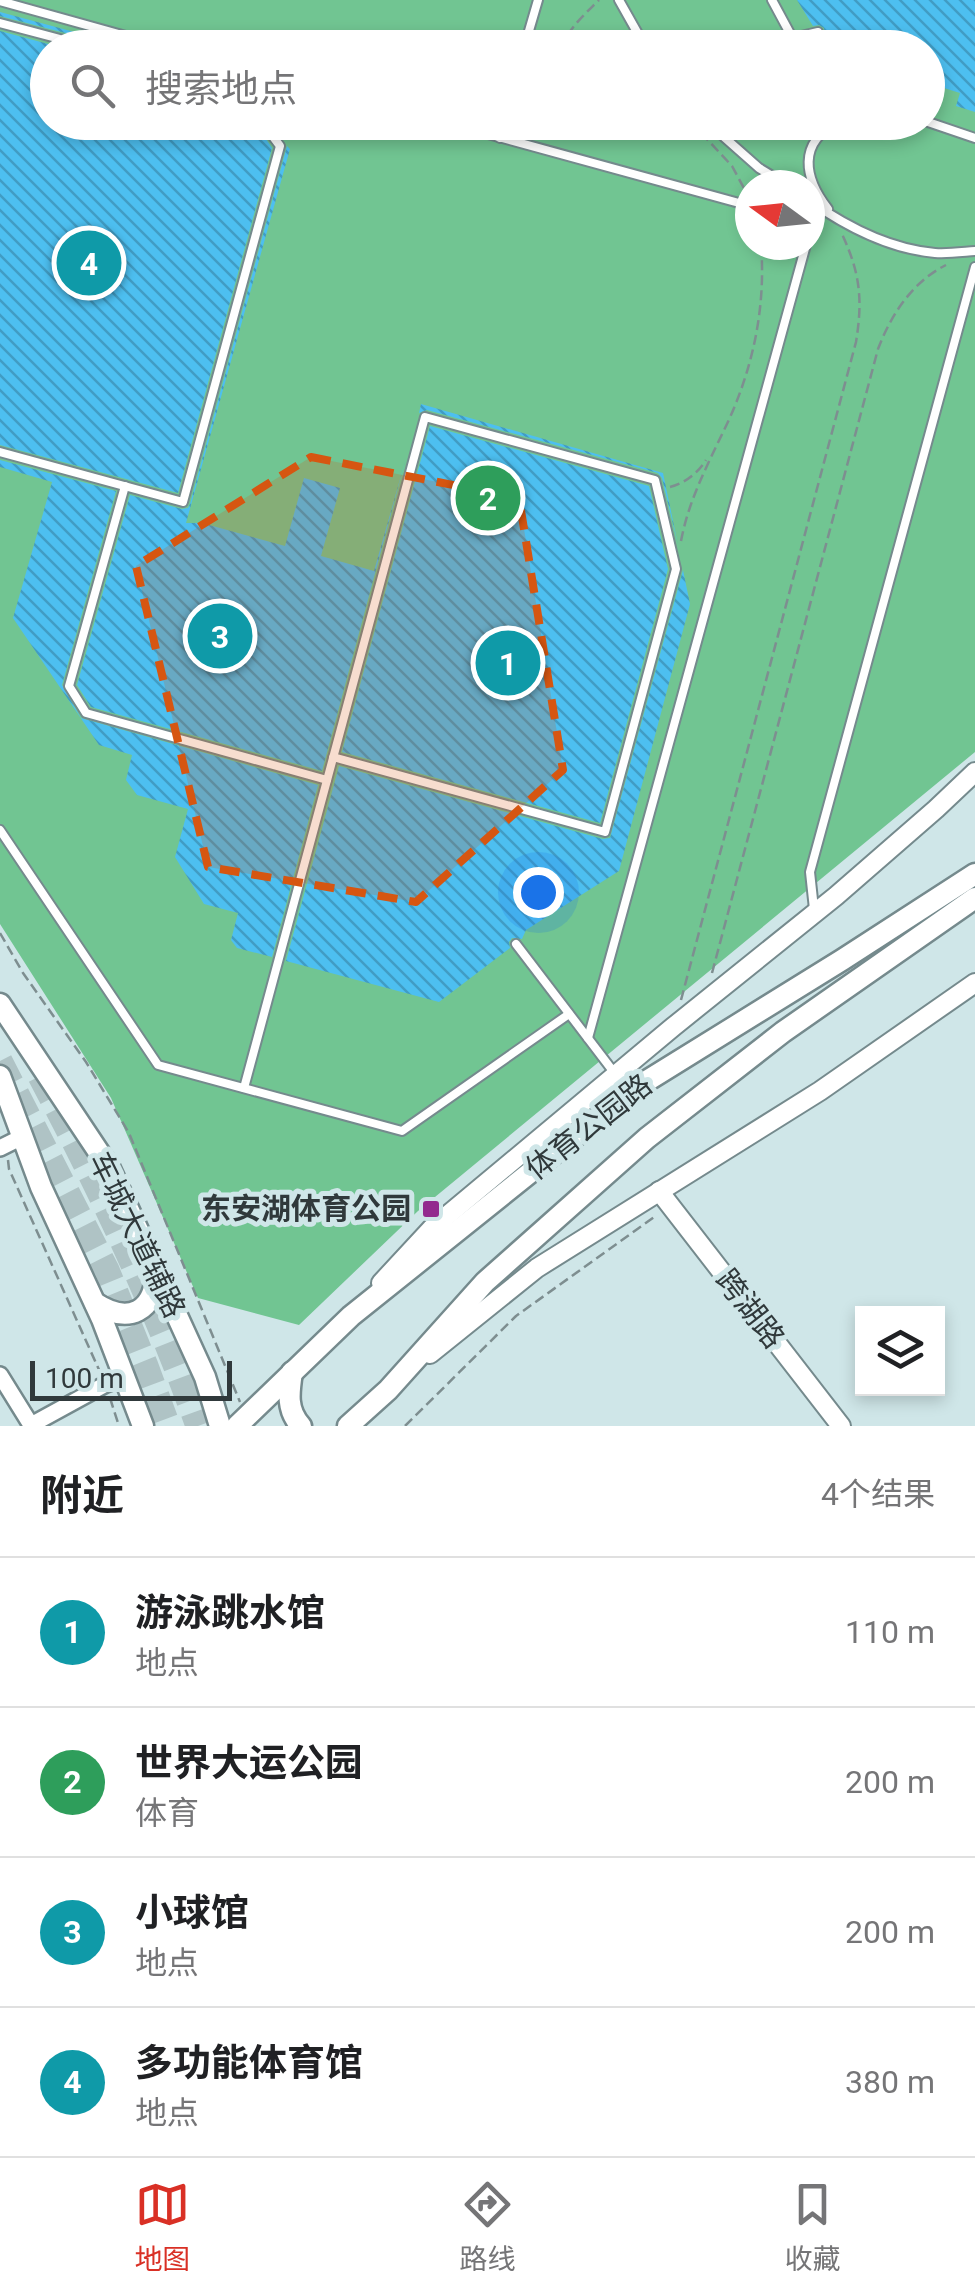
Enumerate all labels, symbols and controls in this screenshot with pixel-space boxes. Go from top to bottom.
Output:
search box [30,30,945,140]
icon: search [65,58,120,113]
text: 搜索地点 [145,67,297,111]
north arrow [735,170,825,260]
pin: 4 [56,226,122,300]
pin: 2 [456,460,520,536]
pin: 3 [188,598,252,674]
pin: 1 [476,626,540,700]
your location [513,867,564,918]
street label: 体育公园路 [519,1067,659,1187]
street label: 车城大道辅路 [82,1146,193,1323]
place label: 东安湖体育公园 [201,1191,411,1226]
marker: 东安湖体育公园 [420,1198,442,1220]
street label: 跨湖路 [709,1262,792,1355]
map controls [855,1306,945,1396]
button: layers [855,1306,945,1396]
scale bar [30,1356,232,1400]
text: 100 m [45,1362,124,1395]
text: 附近 [40,1471,124,1520]
text: 4个结果 [821,1475,935,1513]
text: 游泳跳水馆 [135,1591,325,1635]
text: 1 [63,1613,82,1651]
text: 110 m [845,1613,935,1651]
text: 地点 [135,1644,199,1682]
text: 世界大运公园 [135,1741,363,1785]
text: 2 [63,1763,82,1801]
text: 200 m [845,1763,935,1801]
text: 体育 [135,1794,199,1832]
text: 小球馆 [135,1891,249,1935]
text: 3 [63,1913,82,1951]
text: 200 m [845,1913,935,1951]
text: 地点 [135,1944,199,1982]
text: 多功能体育馆 [135,2041,363,2085]
text: 4 [63,2063,82,2101]
text: 380 m [845,2063,935,2101]
text: 地点 [135,2094,199,2132]
tab: 地图 [134,2177,191,2277]
tab: 路线 [459,2177,516,2277]
tab: 收藏 [784,2177,841,2277]

